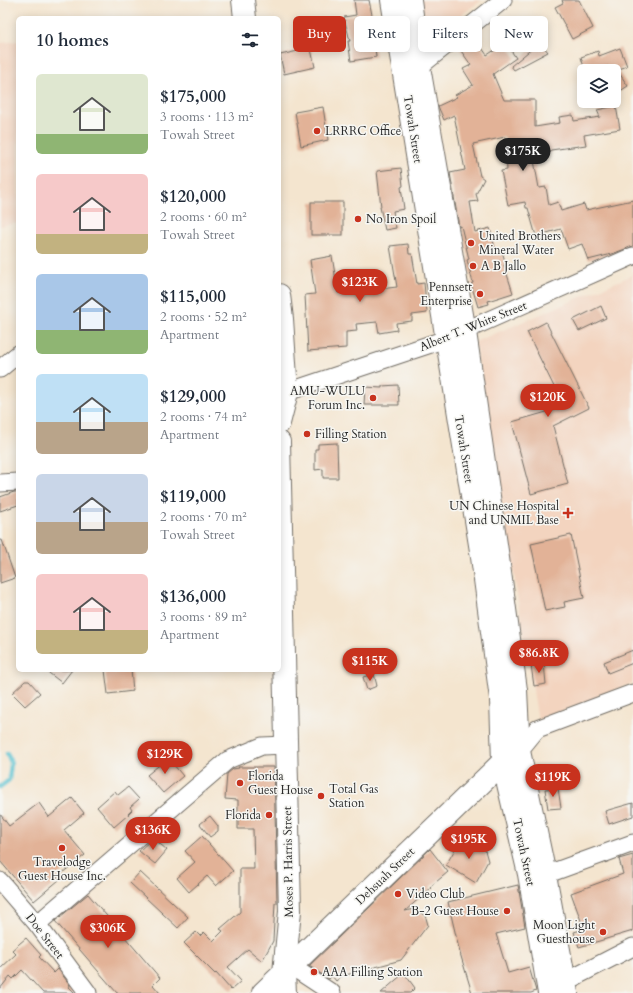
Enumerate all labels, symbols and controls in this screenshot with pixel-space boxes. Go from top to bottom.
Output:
chip: Buy [293,16,346,52]
chip: Rent [354,16,410,52]
chip: Filters [418,16,482,52]
chip: New [490,16,548,52]
text: 10 homes [36,29,109,52]
icon: filters [239,29,261,51]
map controls [577,64,621,108]
button: layers [577,64,621,108]
text: $175,000 [160,85,226,108]
icon: home [68,90,116,138]
street label: Towah Street [400,94,426,164]
text: 3 rooms · 113 m² [160,108,253,126]
place label: LRRRC Office [325,123,401,139]
text: Towah Street [160,126,235,144]
marker: LRRRC Office [312,126,322,136]
pin: $175K [495,138,551,172]
text: $175K [504,142,542,160]
text: $120,000 [160,185,226,208]
icon: home [68,190,116,238]
text: 2 rooms · 60 m² [160,208,247,226]
place label: No Iron Spoil [366,211,436,227]
marker: No Iron Spoil [353,214,363,224]
text: Towah Street [160,226,235,244]
place label: United Brothers Mineral Water [479,228,561,258]
marker: United Brothers Mineral Water [466,238,476,248]
place label: A B Jallo [481,258,526,274]
marker: A B Jallo [468,261,478,271]
pin: $123K [332,269,388,303]
text: $123K [341,273,379,291]
place label: Pennsett Enterprise [421,279,472,309]
text: $115,000 [160,285,226,308]
marker: Pennsett Enterprise [475,289,485,299]
icon: home [68,290,116,338]
street label: Albert T. White Street [417,297,529,355]
text: 2 rooms · 52 m² [160,308,247,326]
text: Apartment [160,326,219,344]
place label: AMU-WULU Forum Inc. [290,383,365,413]
pin: $120K [520,384,576,418]
text: $129,000 [160,385,226,408]
text: $120K [529,388,567,406]
icon: home [68,390,116,438]
marker: AMU-WULU Forum Inc. [368,393,378,403]
text: 2 rooms · 74 m² [160,408,247,426]
street label: Towah Street [451,414,477,484]
text: Apartment [160,426,219,444]
place label: Filling Station [315,426,387,442]
marker: Filling Station [302,429,312,439]
text: $119,000 [160,485,226,508]
icon: home [68,490,116,538]
place label: UN Chinese Hospital and UNMIL Base [449,498,559,528]
marker: UN Chinese Hospital and UNMIL Base [562,507,574,519]
text: 2 rooms · 70 m² [160,508,247,526]
text: Towah Street [160,526,235,544]
text: $136,000 [160,585,226,608]
icon: home [68,590,116,638]
text: 3 rooms · 89 m² [160,608,247,626]
text: Apartment [160,626,219,644]
pin: $86.8K [506,640,572,674]
text: $86.8K [519,644,559,662]
pin: $115K [342,648,398,682]
text: $115K [351,652,389,670]
pin: $129K [137,741,193,775]
text: $129K [146,745,184,763]
pin: $119K [525,764,581,798]
place label: Florida Guest House [248,768,313,798]
text: $119K [534,768,572,786]
marker: Florida Guest House [235,778,245,788]
place label: Total Gas Station [329,781,378,811]
marker: Total Gas Station [316,791,326,801]
street label: Moses P. Harris Street [279,806,297,918]
place label: Florida [225,807,262,823]
marker: Florida [264,810,274,820]
pin: $136K [125,817,181,851]
street label: Towah Street [509,817,539,887]
text: $136K [134,821,172,839]
pin: $195K [441,826,497,860]
text: $195K [450,830,488,848]
marker: Travelodge Guest House Inc. [57,843,67,853]
street label: Dehsuah Street [352,844,418,908]
place label: Travelodge Guest House Inc. [18,854,106,884]
place label: Video Club [406,886,465,902]
marker: Video Club [393,889,403,899]
place label: B-2 Guest House [411,903,499,919]
marker: B-2 Guest House [502,906,512,916]
street label: Doe Street [22,910,68,962]
pin: $306K [80,915,136,949]
place label: Moon Light Guesthouse [533,917,595,947]
text: $306K [89,919,127,937]
marker: Moon Light Guesthouse [598,927,608,937]
place label: AAA Filling Station [322,964,423,980]
marker: AAA Filling Station [309,967,319,977]

